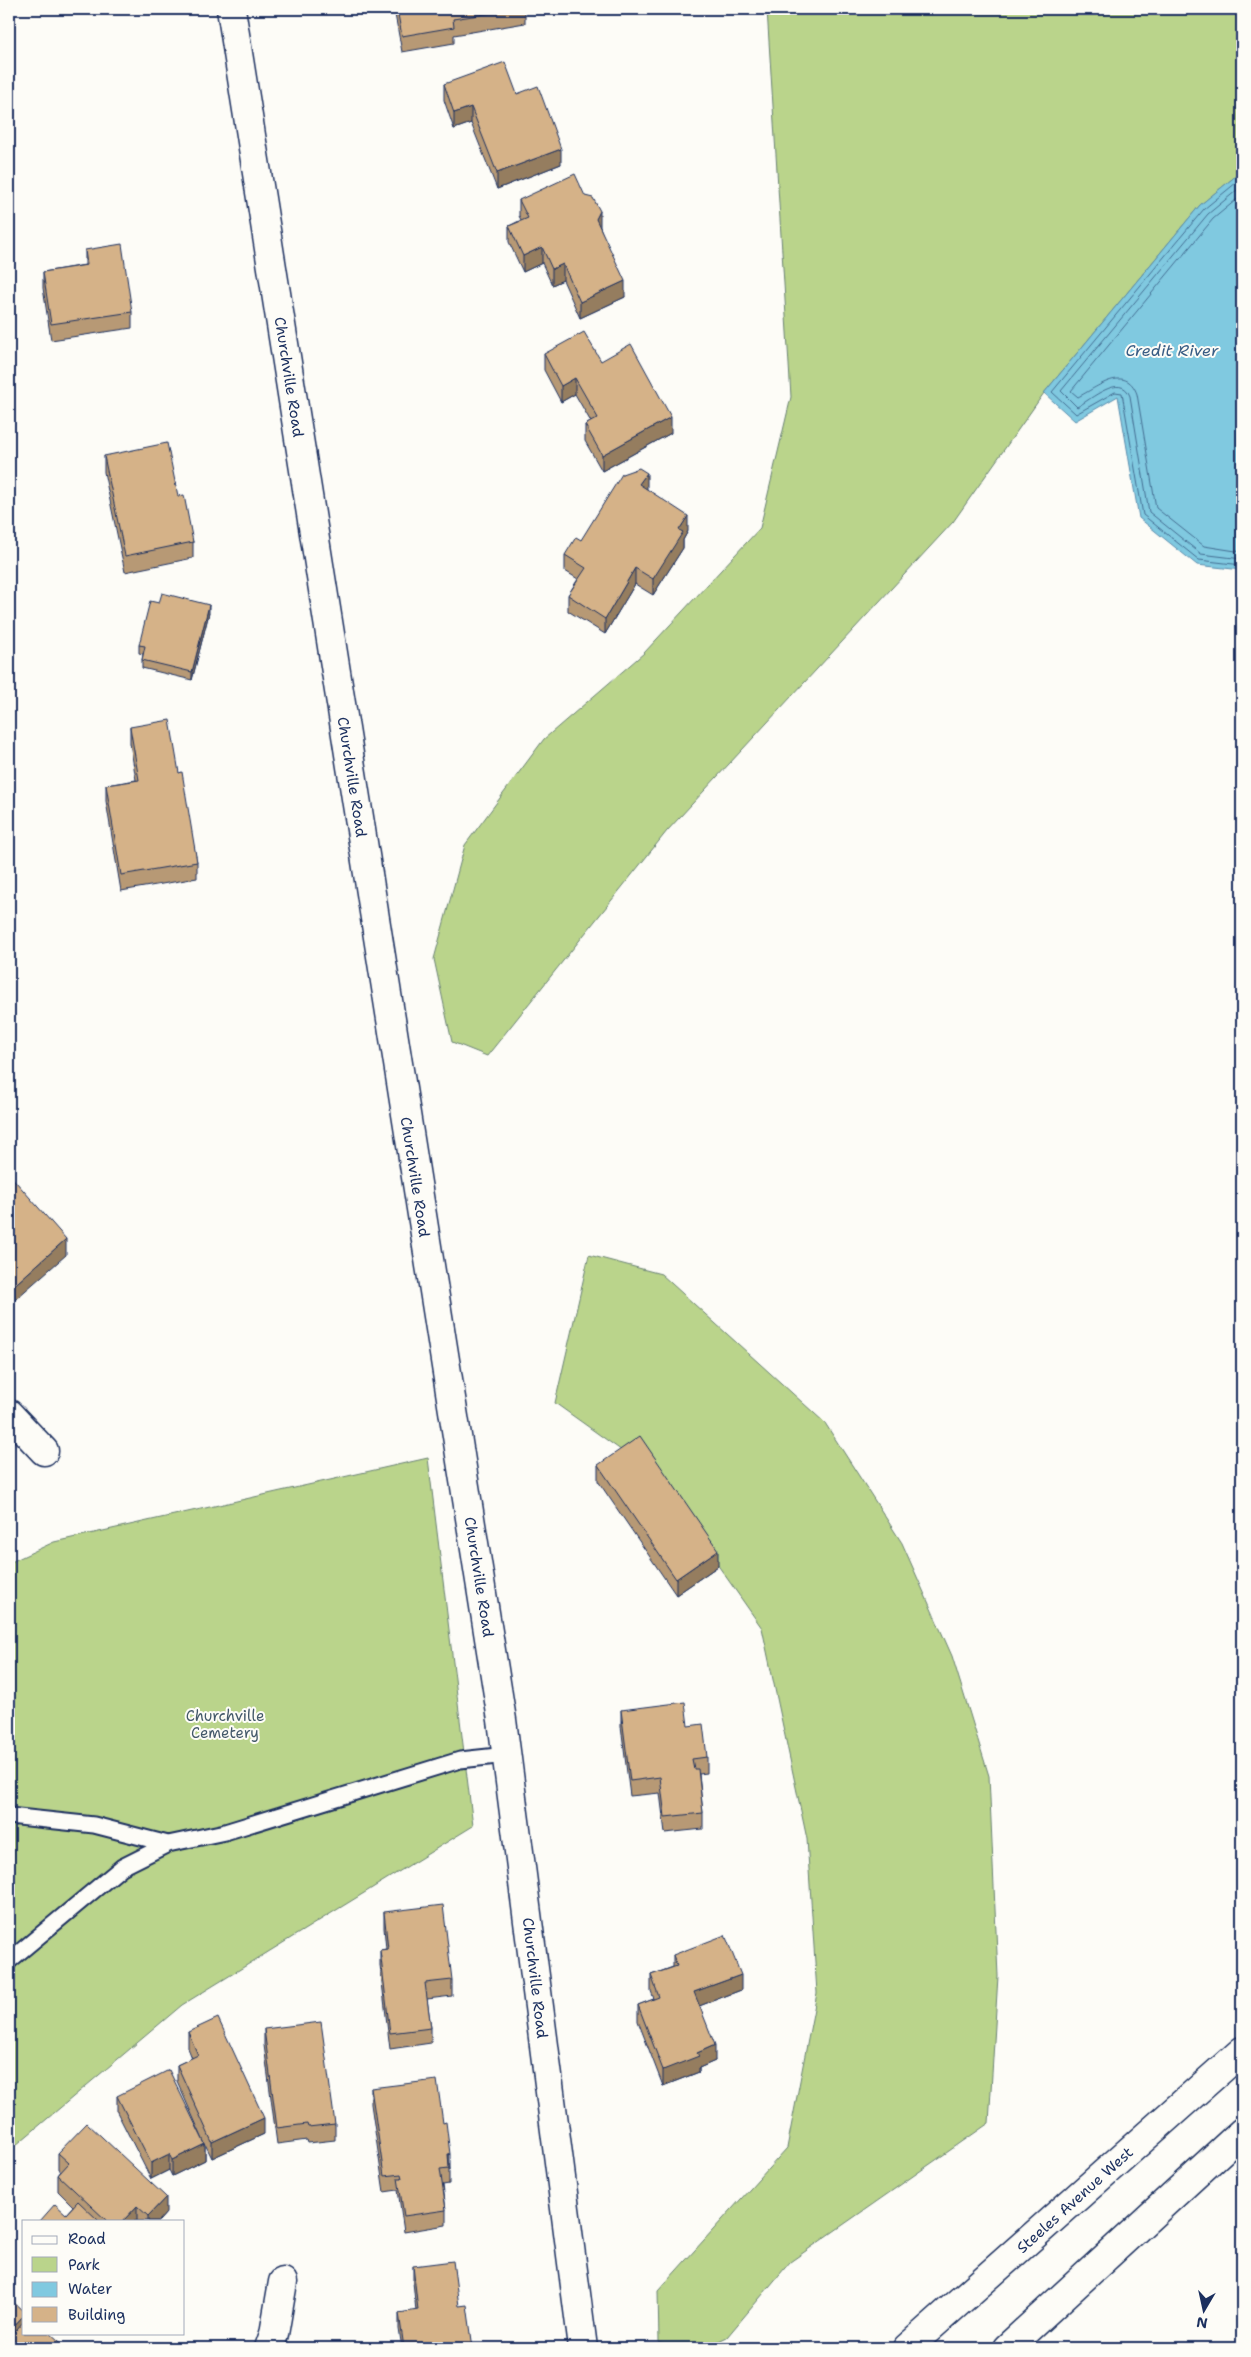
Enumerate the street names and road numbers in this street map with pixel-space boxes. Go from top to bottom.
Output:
street label: Churchville Road [270,315,308,439]
street label: Churchville Road [333,715,371,839]
street label: Churchville Road [396,1115,434,1239]
street label: Churchville Road [460,1515,498,1639]
street label: Churchville Road [518,1916,552,2040]
street label: Steeles Avenue West [1013,2142,1137,2258]

